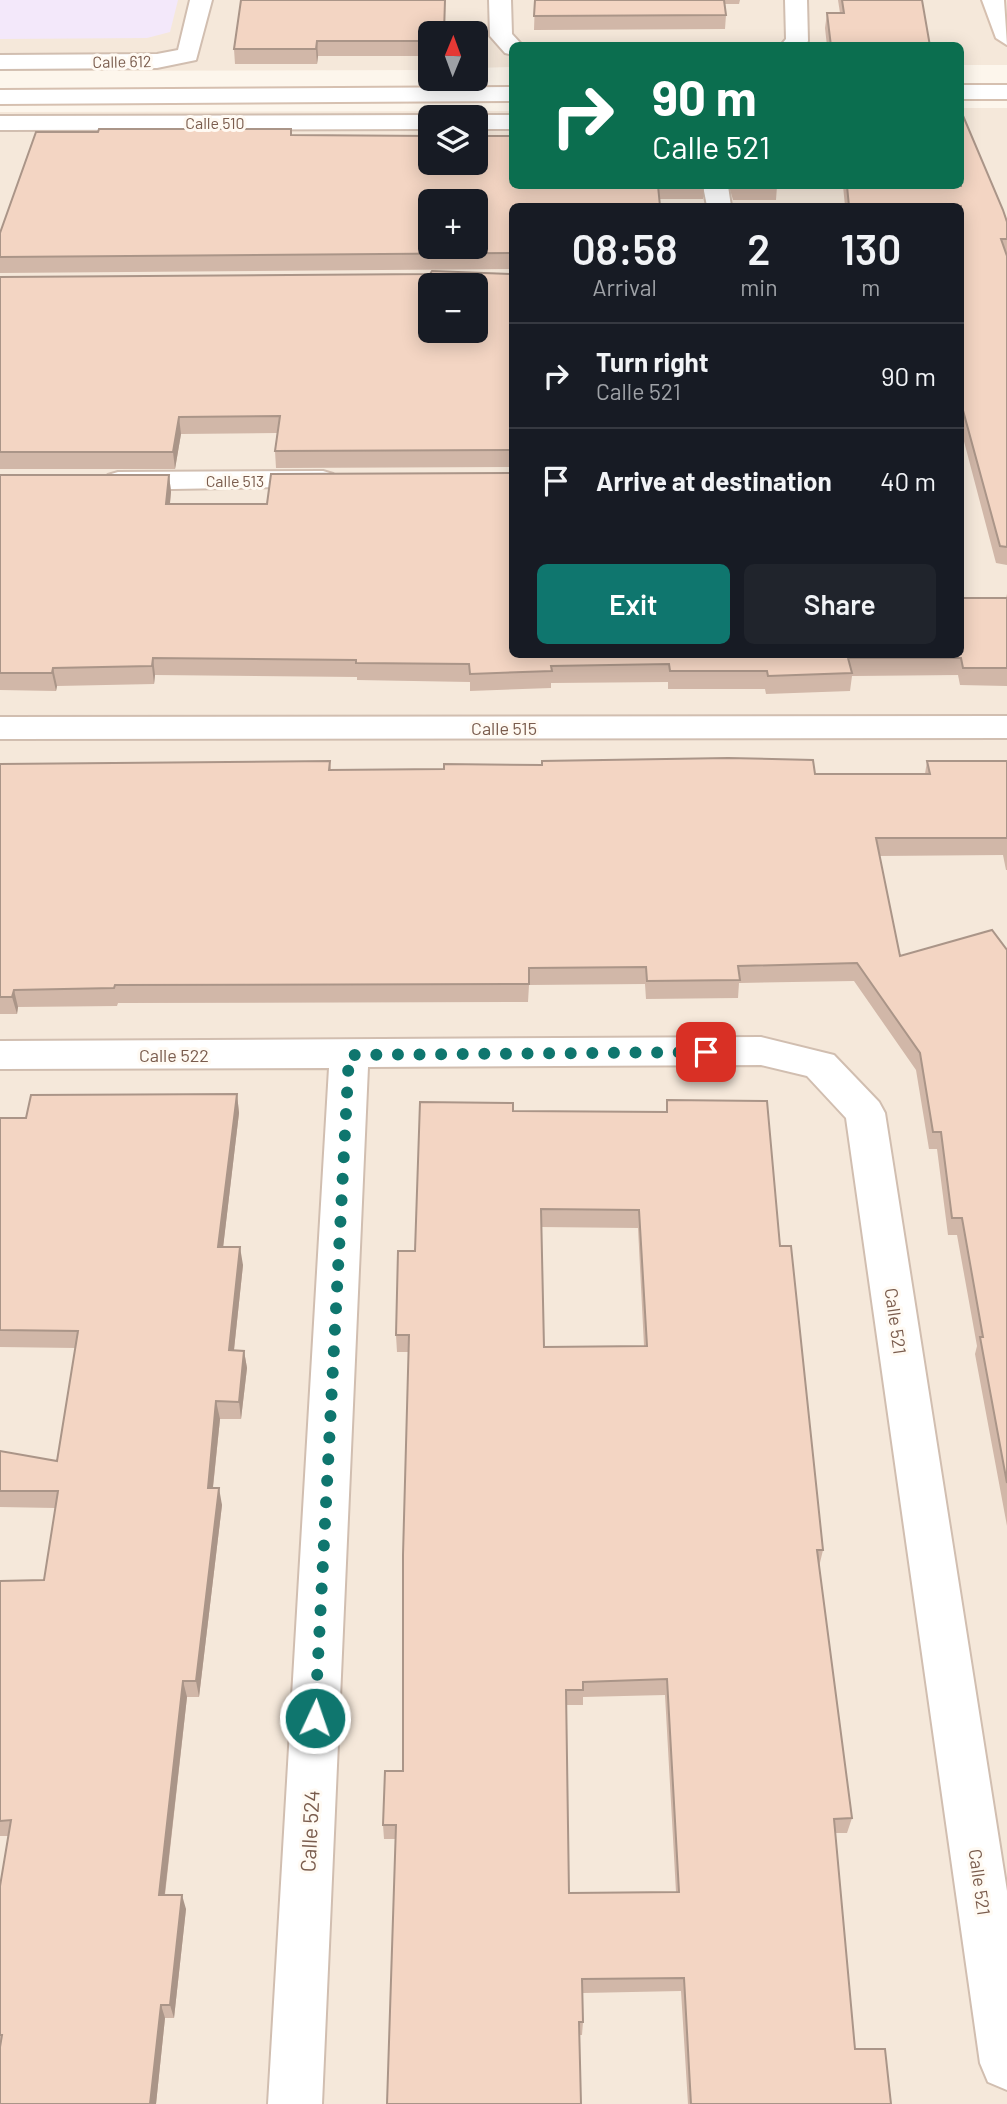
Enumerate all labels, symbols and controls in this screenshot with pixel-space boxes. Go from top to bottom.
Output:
north arrow [418,21,488,91]
map controls [418,21,488,343]
street label: Calle 612 [92,51,152,71]
text: 90 m [652,67,757,126]
icon: right [537,70,628,161]
button: layers [418,105,488,175]
street label: Calle 510 [185,113,245,132]
text: Calle 521 [652,127,770,165]
button: + [418,189,488,259]
text: 08:58 [572,223,678,273]
text: 2 [747,223,770,273]
text: 130 [840,223,901,273]
button: − [418,273,488,343]
text: Arrival [592,273,657,301]
text: min [740,273,778,301]
text: m [861,273,880,301]
text: Turn right [596,346,709,377]
icon: right [537,357,575,395]
text: 90 m [881,360,936,391]
text: Calle 521 [596,377,681,405]
icon: arrive [537,462,575,500]
text: Arrive at destination [596,465,832,496]
text: 40 m [880,465,936,496]
street label: Calle 513 [206,471,264,490]
button: Exit [537,564,730,644]
button: Share [744,564,936,644]
street label: Calle 515 [471,717,537,739]
pin [676,1022,736,1082]
icon: arrive [687,1033,725,1071]
street label: Calle 522 [139,1044,209,1066]
street label: Calle 521 [880,1287,912,1355]
position arrow [278,1681,352,1755]
street label: Calle 524 [294,1789,324,1873]
street label: Calle 521 [964,1848,996,1916]

